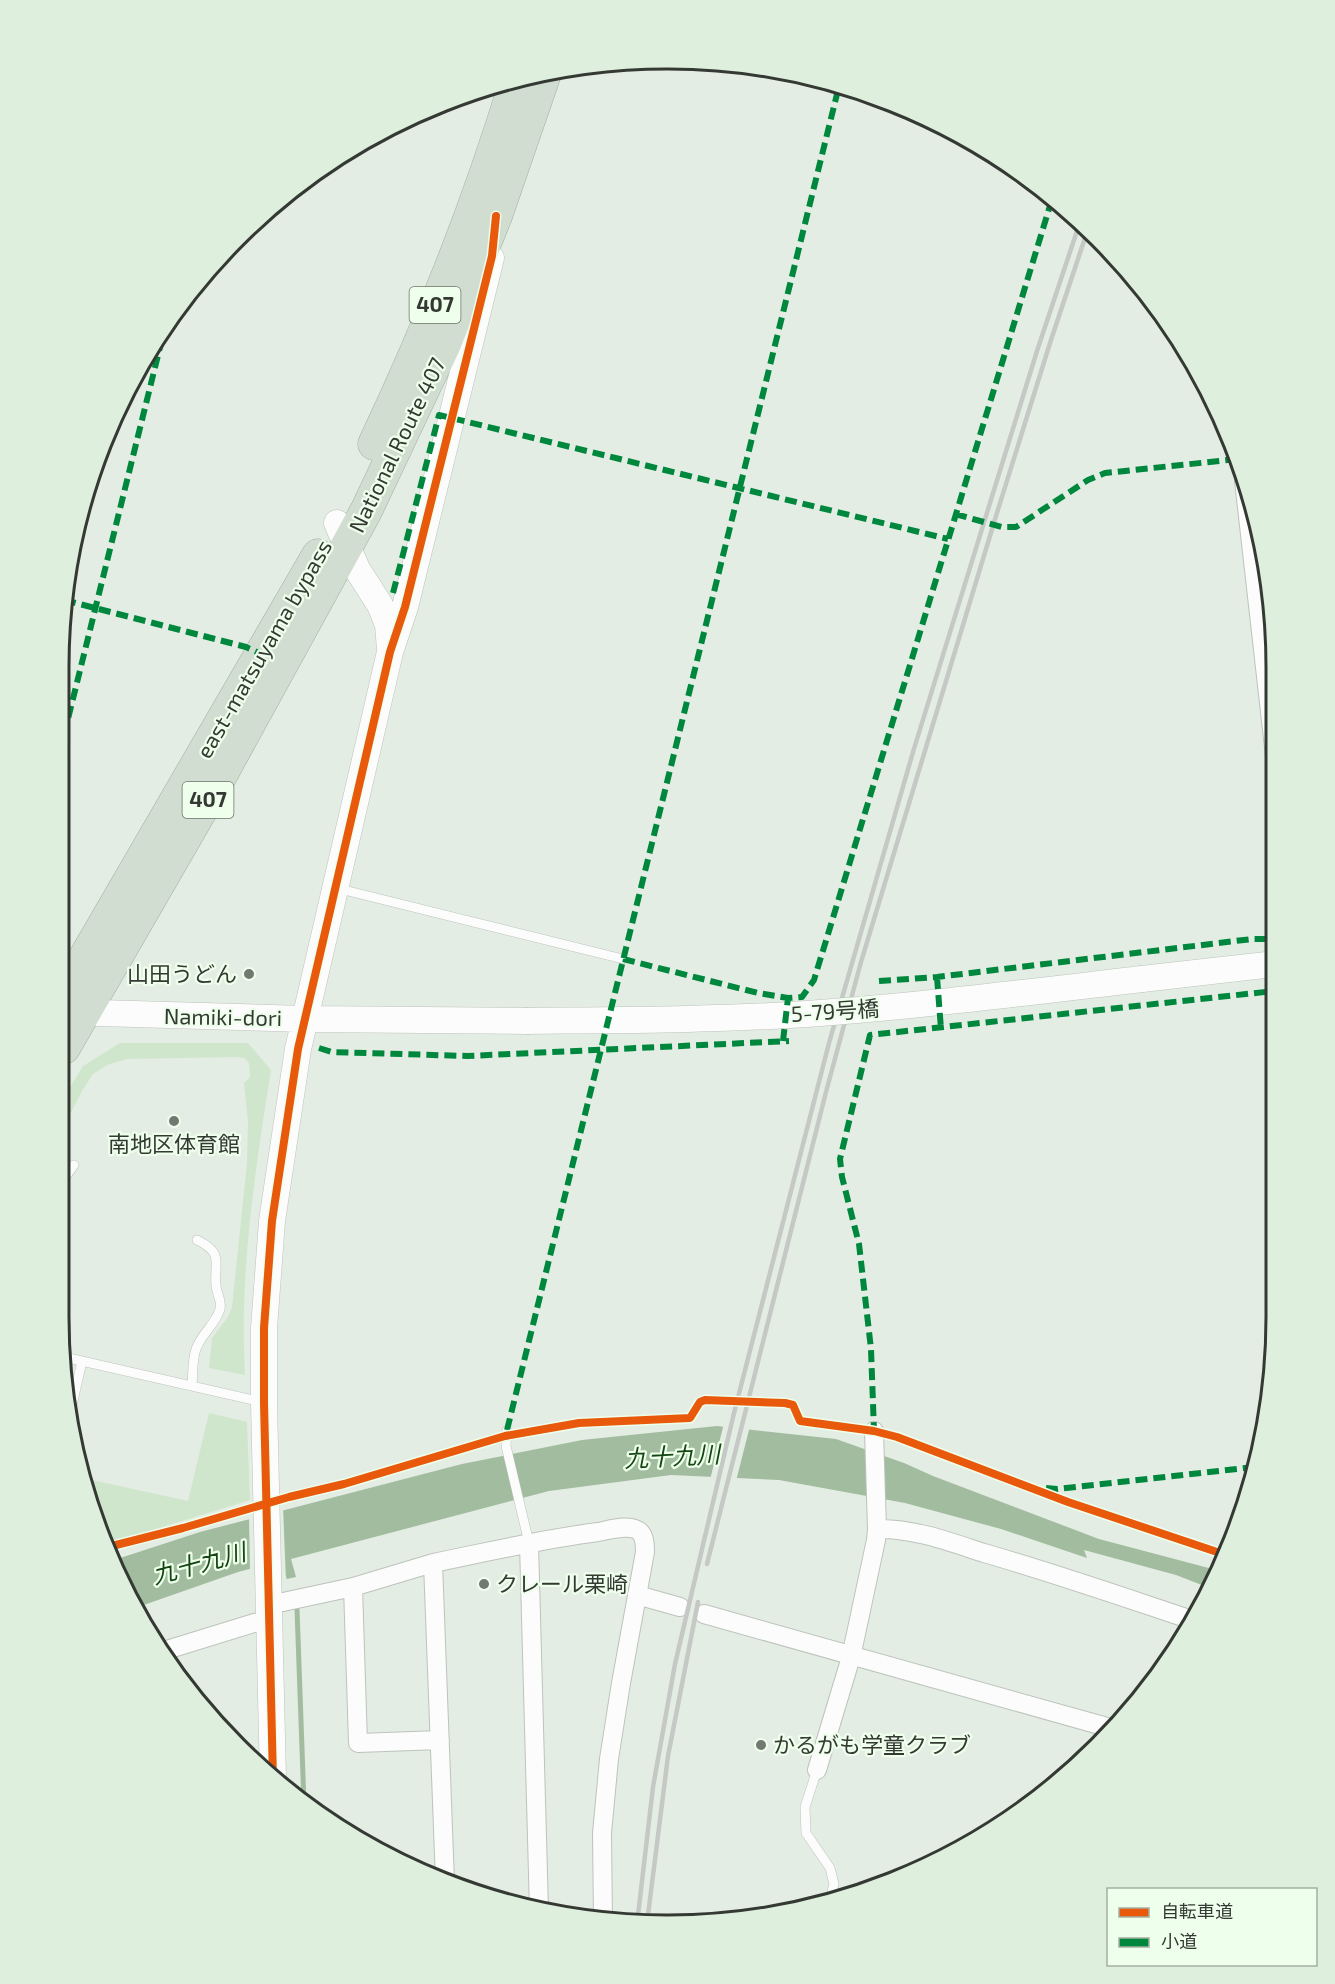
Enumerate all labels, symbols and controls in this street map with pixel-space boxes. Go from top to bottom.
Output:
road number: 407 [410,287,460,323]
street label: National Route 407 [342,353,450,536]
street label: east-matsuyama bypass [190,535,336,762]
road number: 407 [182,782,234,818]
place label: 山田うどん [127,960,237,986]
marker: 山田うどん [242,967,256,981]
street label: 5-79号橋 [790,994,880,1026]
street label: Namiki-dori [164,1002,282,1030]
marker: 南地区体育館 [167,1114,181,1128]
place label: 南地区体育館 [108,1130,240,1156]
water label: 九十九川 [623,1438,724,1472]
water label: 九十九川 [148,1535,252,1589]
place label: クレール栗崎 [496,1570,628,1596]
marker: クレール栗崎 [477,1577,491,1591]
place label: かるがも学童クラブ [773,1731,971,1757]
marker: かるがも学童クラブ [754,1738,768,1752]
legend [1107,1888,1317,1966]
text: 自転車道 [1161,1900,1233,1922]
text: 小道 [1161,1930,1197,1952]

